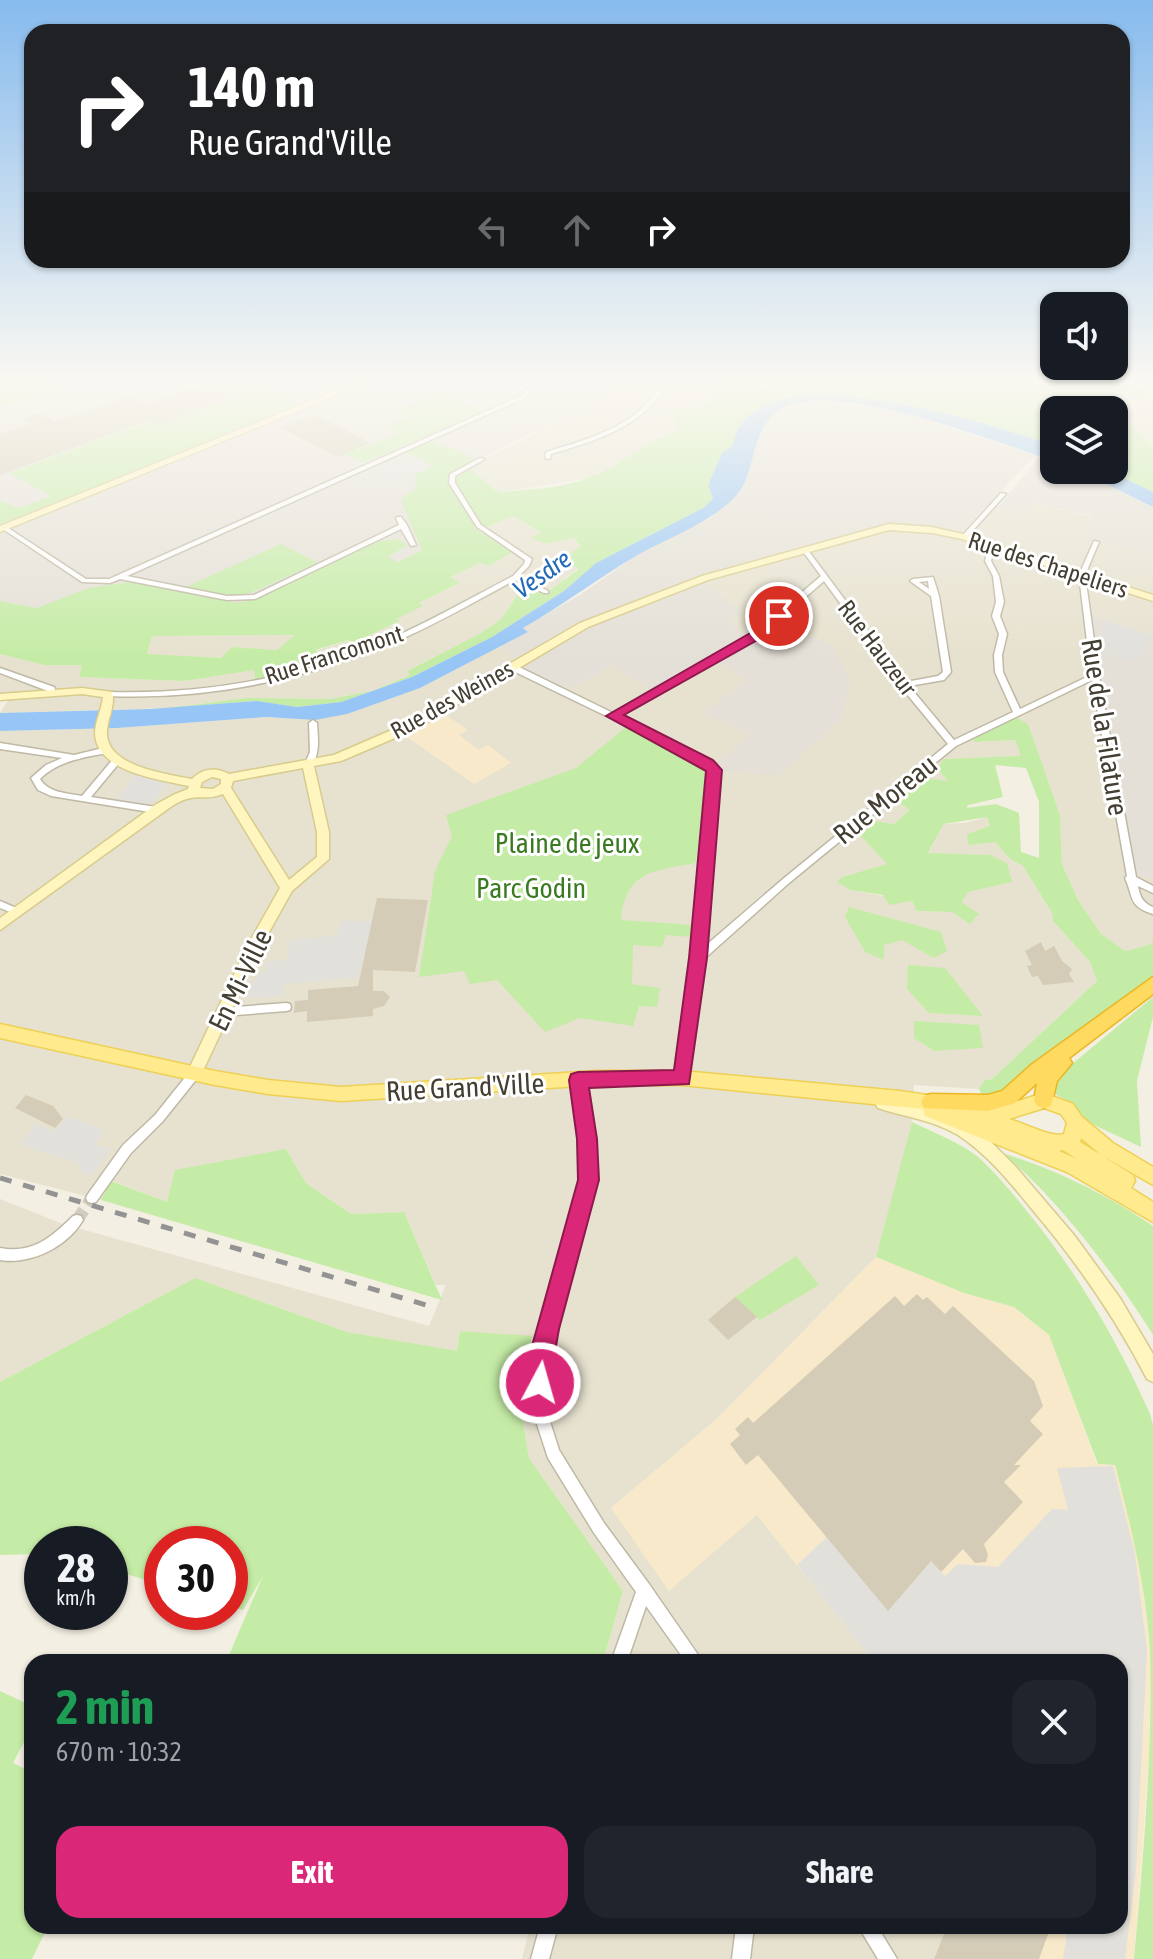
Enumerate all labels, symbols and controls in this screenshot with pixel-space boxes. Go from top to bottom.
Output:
text: 140 m [188,55,315,119]
icon: right [56,56,160,160]
text: Rue Grand'Ville [188,121,392,163]
icon: left [471,208,515,252]
icon: ahead [555,208,599,252]
icon: right [639,208,683,252]
map controls [1040,292,1128,484]
button: sound [1040,292,1128,380]
button: layers [1040,396,1128,484]
street label: Rue des Chapeliers [965,526,1131,603]
water label: Vesdre [507,543,577,605]
pin [745,582,813,650]
icon: arrive [757,594,801,638]
street label: Rue Hauzeur [833,595,923,701]
street label: Rue Francomont [261,619,406,690]
street label: Rue de la Filature [1075,636,1135,818]
street label: Rue des Weines [386,655,518,744]
street label: Rue Moreau [827,748,943,850]
park label: Plaine de jeux [495,827,639,859]
park label: Parc Godin [476,872,586,904]
street label: En Mi-Ville [202,924,278,1036]
street label: Rue Grand'Ville [385,1067,545,1107]
position arrow [498,1341,582,1425]
speed limit sign: 30 [144,1526,248,1630]
text: 28 [57,1545,95,1590]
text: km/h [56,1586,96,1609]
text: 2 min [56,1679,154,1734]
button: close [1012,1680,1096,1764]
text: 670 m · 10:32 [56,1737,182,1767]
button: Exit [56,1826,568,1918]
button: Share [584,1826,1096,1918]

